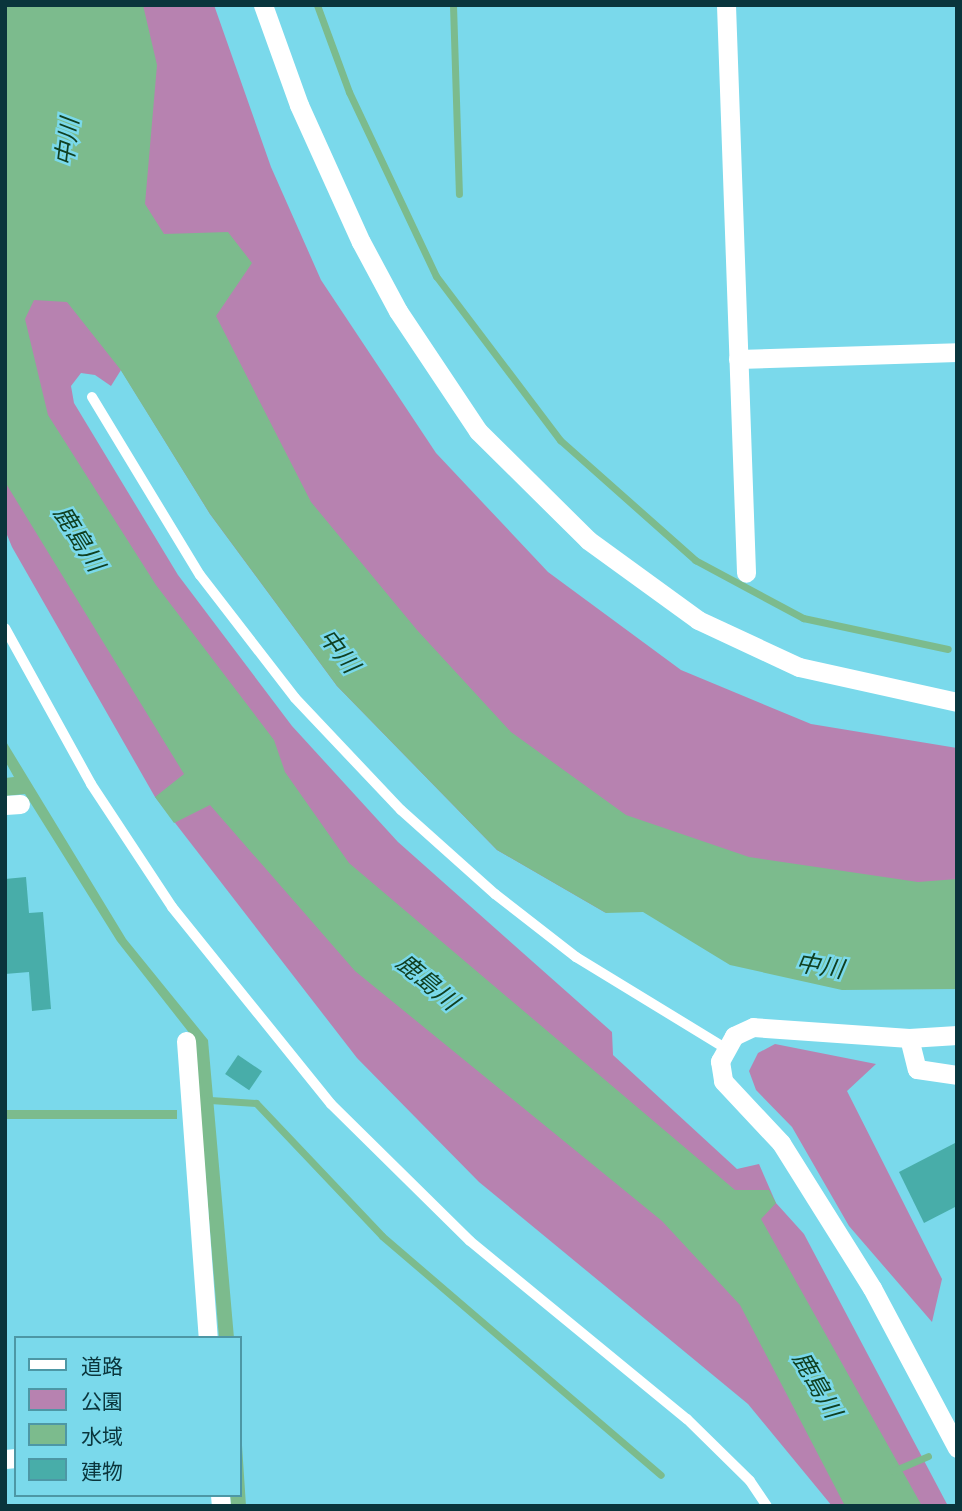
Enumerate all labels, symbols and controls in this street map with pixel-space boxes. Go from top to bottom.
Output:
water label: 中川 [49,116,83,168]
water label: 鹿島川 [49,500,111,576]
water label: 中川 [314,622,366,678]
water label: 鹿島川 [391,947,465,1015]
water label: 中川 [794,947,846,983]
legend [14,1336,242,1497]
water label: 鹿島川 [788,1346,848,1422]
text: 道路 [81,1353,123,1378]
text: 公園 [81,1388,123,1413]
text: 水域 [81,1423,123,1448]
text: 建物 [81,1458,123,1483]

